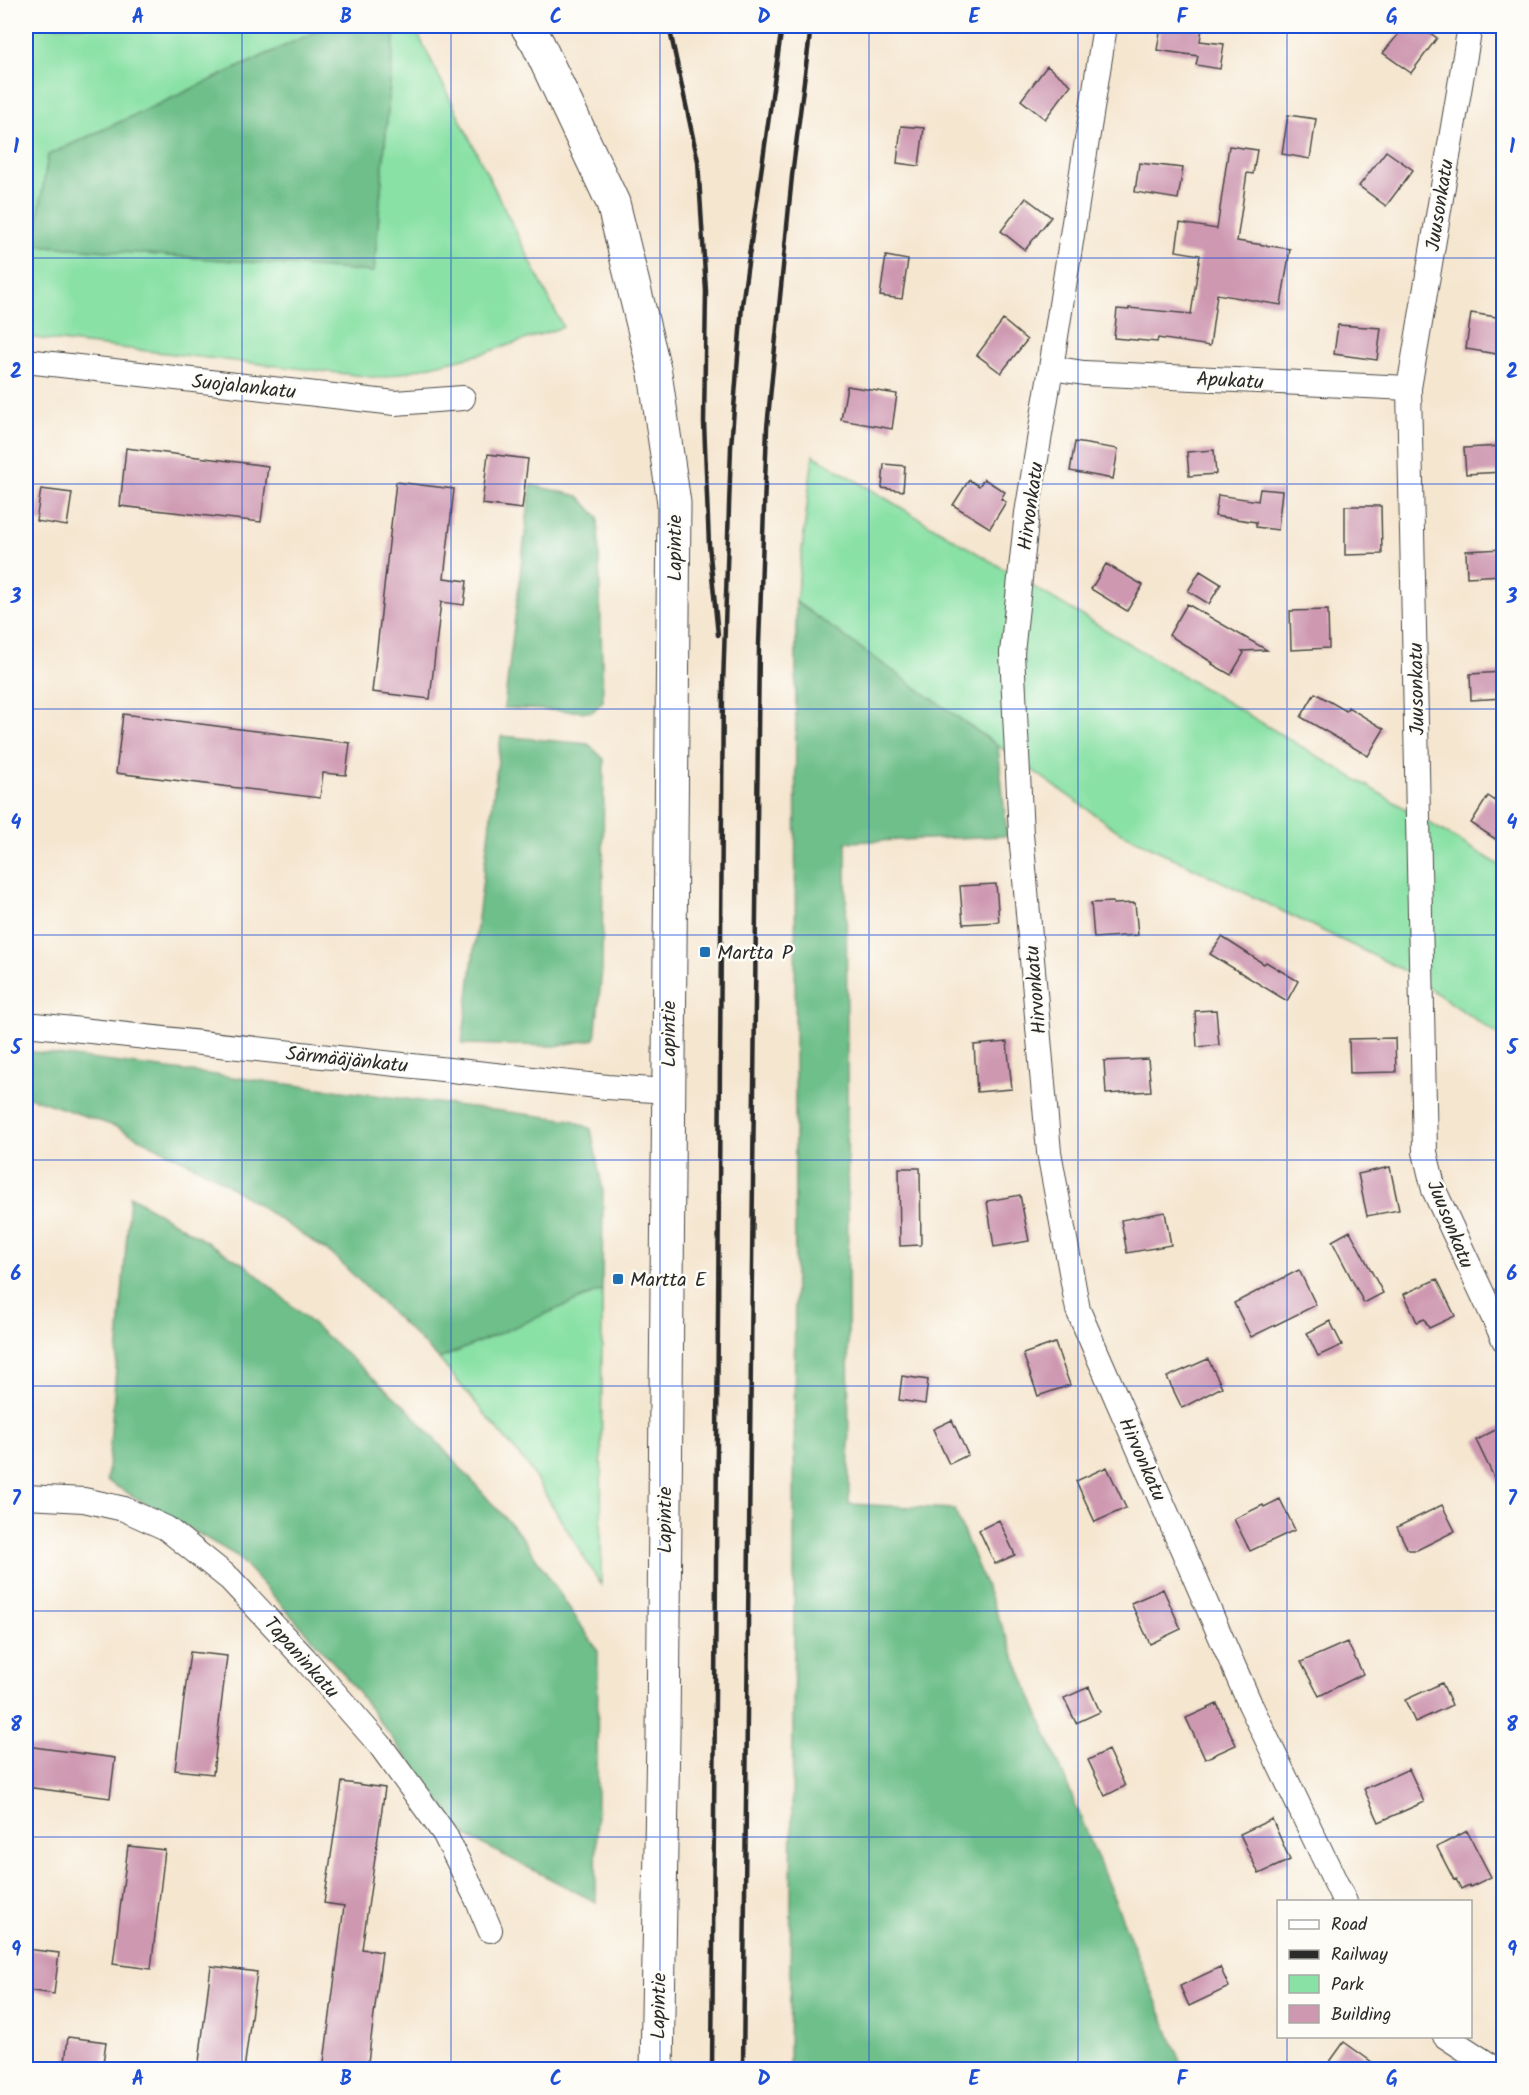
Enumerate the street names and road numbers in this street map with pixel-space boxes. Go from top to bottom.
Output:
street label: Juusonkatu [1418,157,1464,254]
street label: Apukatu [1195,364,1265,400]
street label: Suojalankatu [190,367,298,409]
street label: Hirvonkatu [1010,460,1054,553]
street label: Lapintie [660,515,692,581]
street label: Juusonkatu [1401,642,1435,736]
street label: Hirvonkatu [1017,944,1057,1036]
street label: Lapintie [654,1001,686,1067]
street label: Särmääjänkatu [284,1039,410,1083]
street label: Juusonkatu [1417,1176,1482,1274]
street label: Hirvonkatu [1108,1413,1174,1507]
street label: Lapintie [650,1487,682,1553]
street label: Tapaninkatu [255,1610,347,1707]
street label: Lapintie [643,1972,677,2040]

